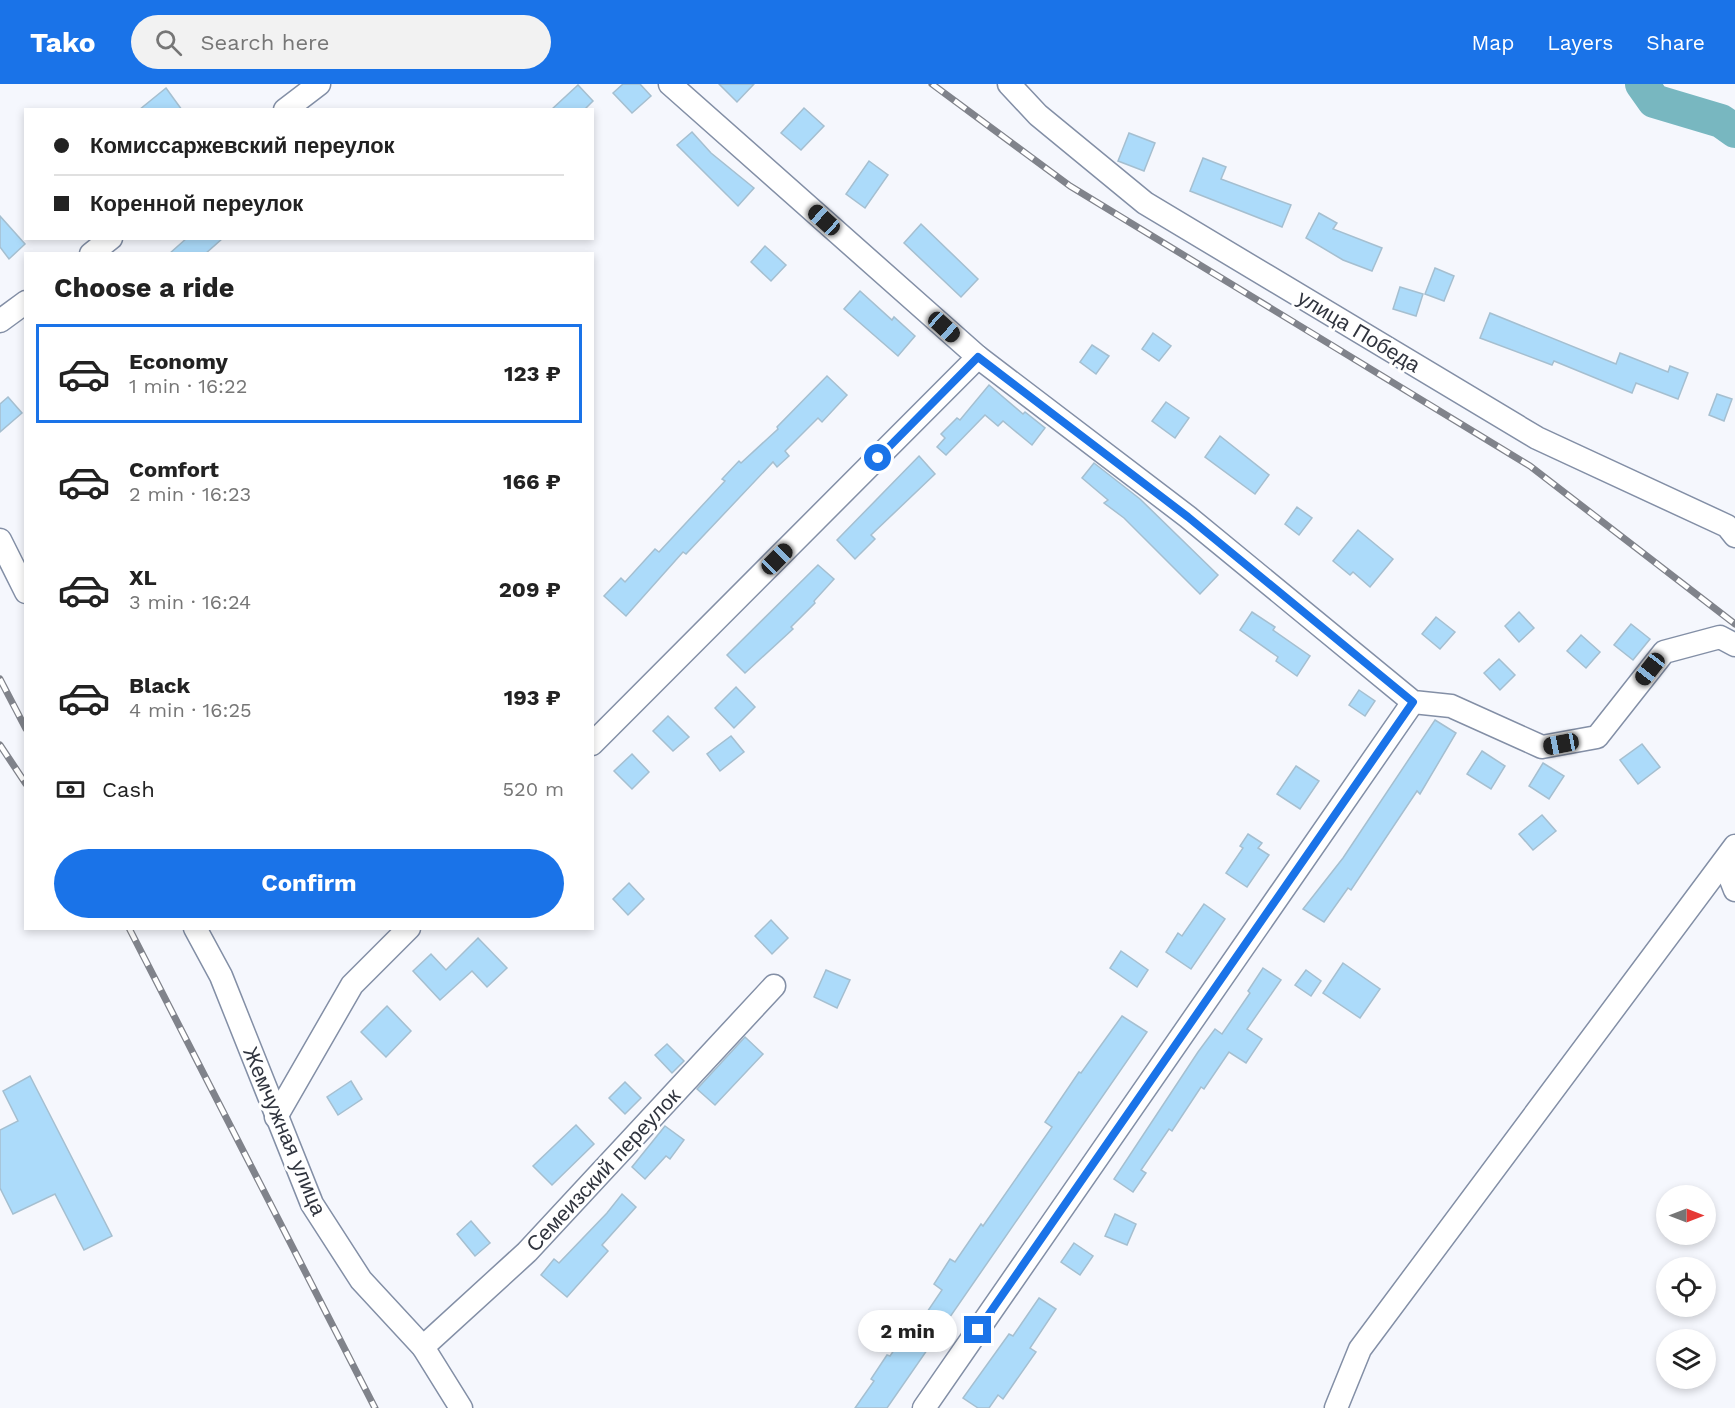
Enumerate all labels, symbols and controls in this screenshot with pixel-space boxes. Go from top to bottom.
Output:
search box [131,15,551,69]
text: Tako [30,26,95,59]
icon: search [152,26,185,59]
text: Search here [200,30,329,55]
text: Map [1471,30,1514,55]
text: Layers [1547,30,1613,55]
text: Share [1646,30,1705,55]
text: Комиссаржевский переулок [90,133,395,158]
text: Коренной переулок [90,191,303,216]
car [805,201,843,239]
text: Choose a ride [54,272,234,304]
street label: улица Победа [1293,285,1425,378]
car [925,308,963,346]
icon: car [57,347,111,401]
text: Economy [129,349,228,374]
text: 123 ₽ [504,361,561,386]
text: 1 min · 16:22 [129,374,247,398]
route start [864,444,891,471]
icon: car [57,455,111,509]
text: Comfort [129,457,219,482]
text: 166 ₽ [503,469,561,494]
text: 2 min · 16:23 [129,482,251,506]
car [758,540,796,578]
icon: car [57,563,111,617]
text: XL [129,565,157,590]
text: 209 ₽ [499,577,561,602]
text: 3 min · 16:24 [129,590,251,614]
car [1632,649,1668,689]
icon: car [57,671,111,725]
text: Black [129,673,190,698]
text: 193 ₽ [504,685,561,710]
text: 4 min · 16:25 [129,698,252,722]
car [1542,732,1580,756]
icon: cash [54,773,87,806]
text: Cash [102,777,155,802]
text: 520 m [502,777,564,801]
button: Confirm [54,849,564,918]
street label: Жемчужная улица [238,1043,332,1219]
street label: Семеизский переулок [521,1083,686,1257]
north arrow [1656,1185,1716,1245]
map controls [1656,1185,1716,1389]
button: locate [1656,1257,1716,1317]
callout: 2 min [858,1309,957,1351]
route end [964,1316,991,1343]
text: 2 min [880,1319,935,1343]
button: layers [1656,1329,1716,1389]

